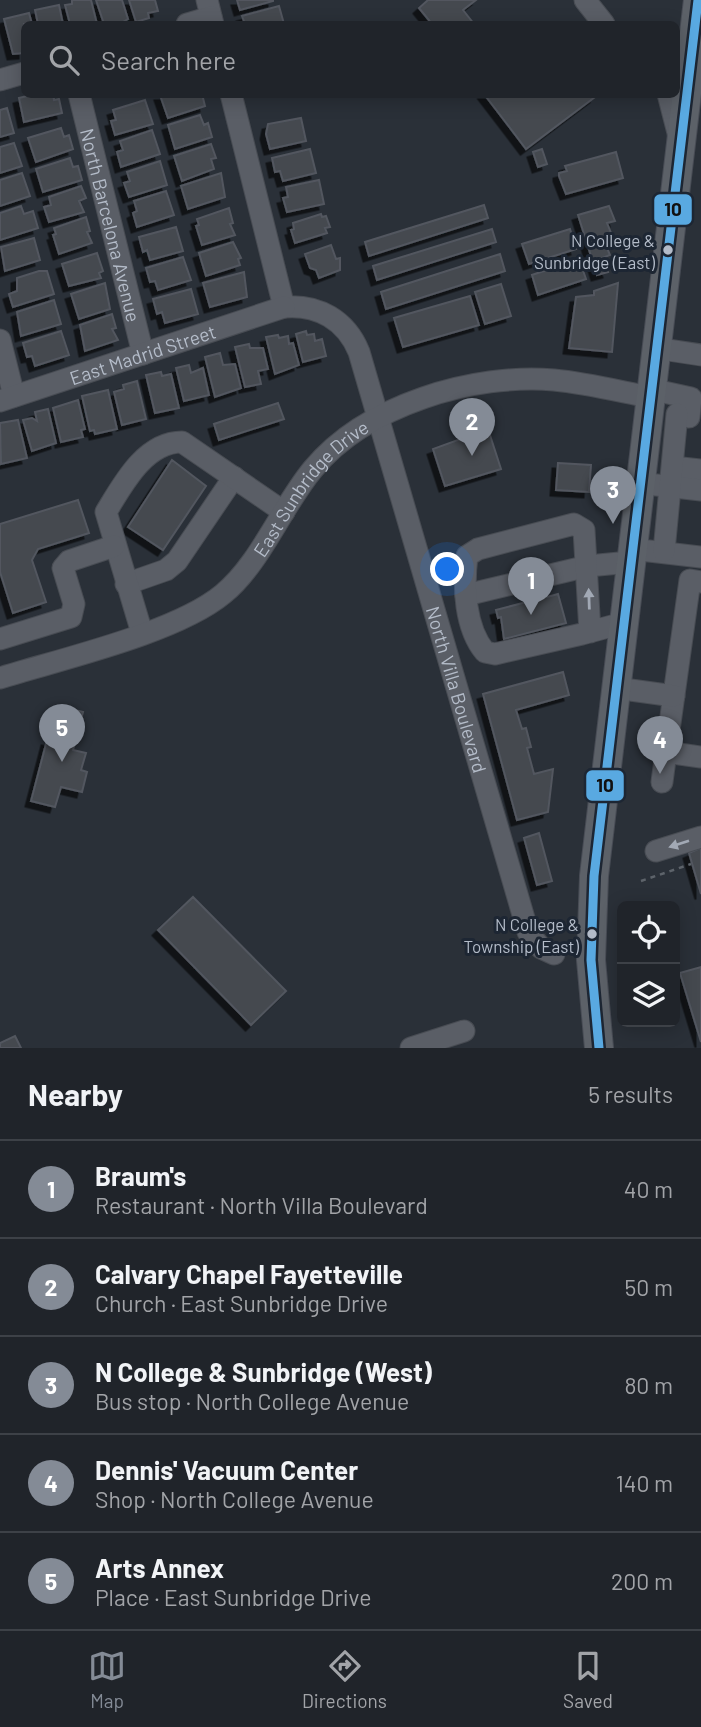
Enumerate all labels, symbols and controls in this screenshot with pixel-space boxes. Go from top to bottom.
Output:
search box [21,21,680,98]
icon: search [45,41,83,79]
text: Search here [101,44,236,75]
street label: North Barcelona Avenue [76,126,146,324]
line badge: 10 [653,193,693,226]
text: 10 [664,197,682,220]
place label: N College & Sunbridge (East) [534,230,656,272]
marker: N College & Sunbridge (East) [661,243,675,257]
street label: East Madrid Street [66,319,218,389]
pin: 2 [449,398,495,456]
street label: East Sunbridge Drive [248,415,372,561]
pin: 3 [590,466,636,524]
your location [430,552,464,586]
pin: 1 [508,557,554,615]
one-way arrow [583,588,594,610]
street label: North Villa Boulevard [422,603,492,775]
pin: 5 [39,704,85,762]
pin: 4 [637,716,683,774]
line badge: 10 [585,769,625,802]
text: 10 [596,773,614,796]
one-way arrow [668,840,689,850]
map controls [617,901,680,1027]
button: locate [617,901,680,964]
place label: N College & Township (East) [464,914,580,956]
marker: N College & Township (East) [585,927,599,941]
button: layers [617,964,680,1027]
text: Nearby [28,1076,123,1112]
text: 5 results [588,1080,673,1108]
text: Braum's [95,1160,186,1191]
text: 1 [47,1175,55,1203]
text: 40 m [624,1175,673,1203]
text: Restaurant · North Villa Boulevard [95,1191,428,1219]
text: Calvary Chapel Fayetteville [95,1258,403,1289]
text: 2 [45,1273,57,1301]
text: 50 m [625,1273,673,1301]
text: Church · East Sunbridge Drive [95,1289,388,1317]
text: N College & Sunbridge (West) [95,1356,432,1387]
text: 3 [45,1371,57,1399]
text: 80 m [624,1371,673,1399]
text: Bus stop · North College Avenue [95,1387,409,1415]
text: Dennis' Vacuum Center [95,1454,358,1485]
text: 4 [44,1469,58,1497]
text: 140 m [616,1469,673,1497]
text: Shop · North College Avenue [95,1485,374,1513]
text: Arts Annex [95,1552,224,1583]
text: 5 [45,1567,57,1595]
text: 200 m [611,1567,673,1595]
text: Place · East Sunbridge Drive [95,1583,371,1611]
tab: Map [88,1647,126,1712]
tab: Directions [302,1647,387,1712]
tab: Saved [563,1647,613,1712]

